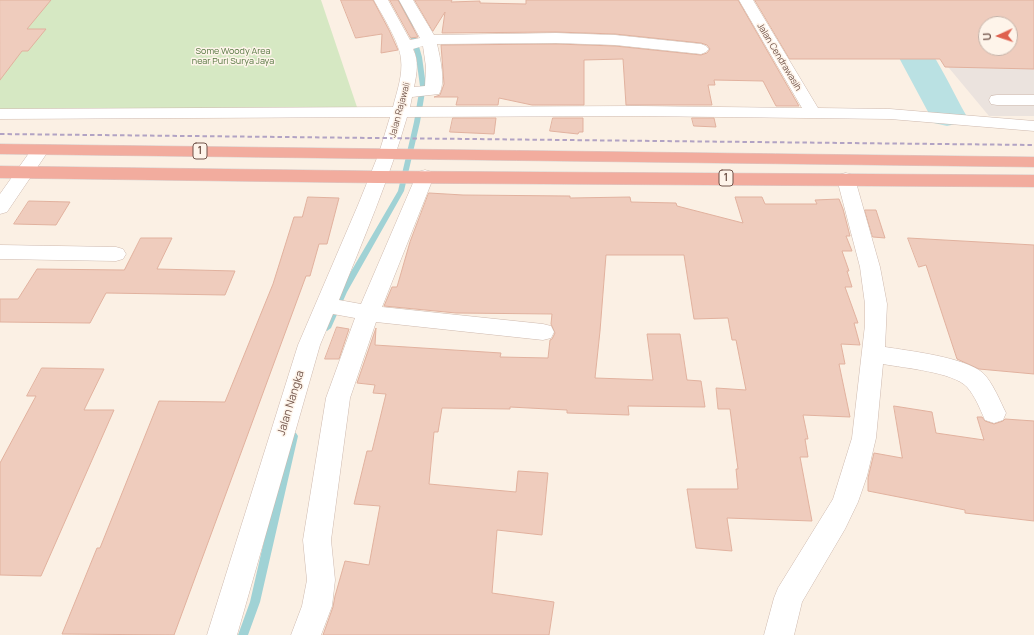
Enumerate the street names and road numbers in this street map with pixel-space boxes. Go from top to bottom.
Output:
street label: Jalan Cendrawasih [754,21,804,93]
street label: Jalan Rajawali [387,81,413,139]
road number: 1 [193,143,207,159]
road number: 1 [719,170,733,186]
street label: Jalan Nangka [275,369,307,437]

